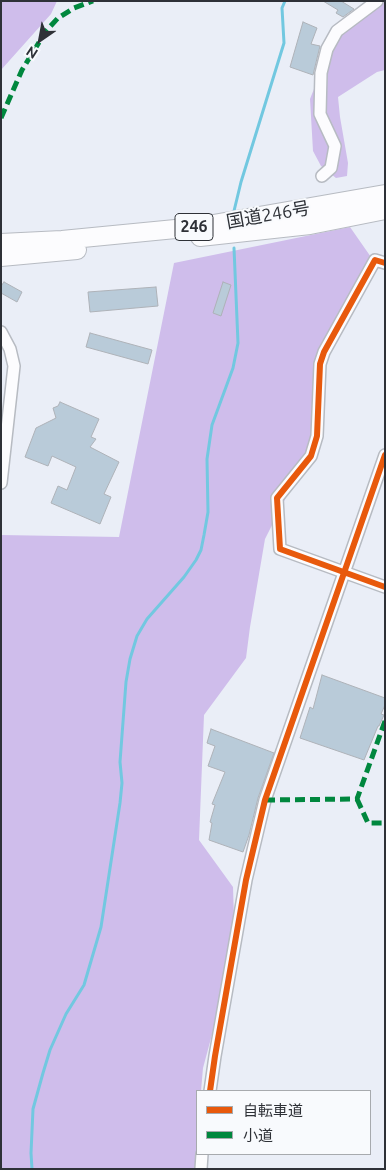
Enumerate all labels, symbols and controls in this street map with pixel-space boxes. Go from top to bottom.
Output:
north arrow [15,15,65,65]
text: N [23,43,41,62]
street label: 国道246号 [225,197,311,233]
road number: 246 [175,213,213,240]
legend [196,1090,371,1155]
text: 自転車道 [243,1102,303,1119]
text: 小道 [243,1127,273,1144]

